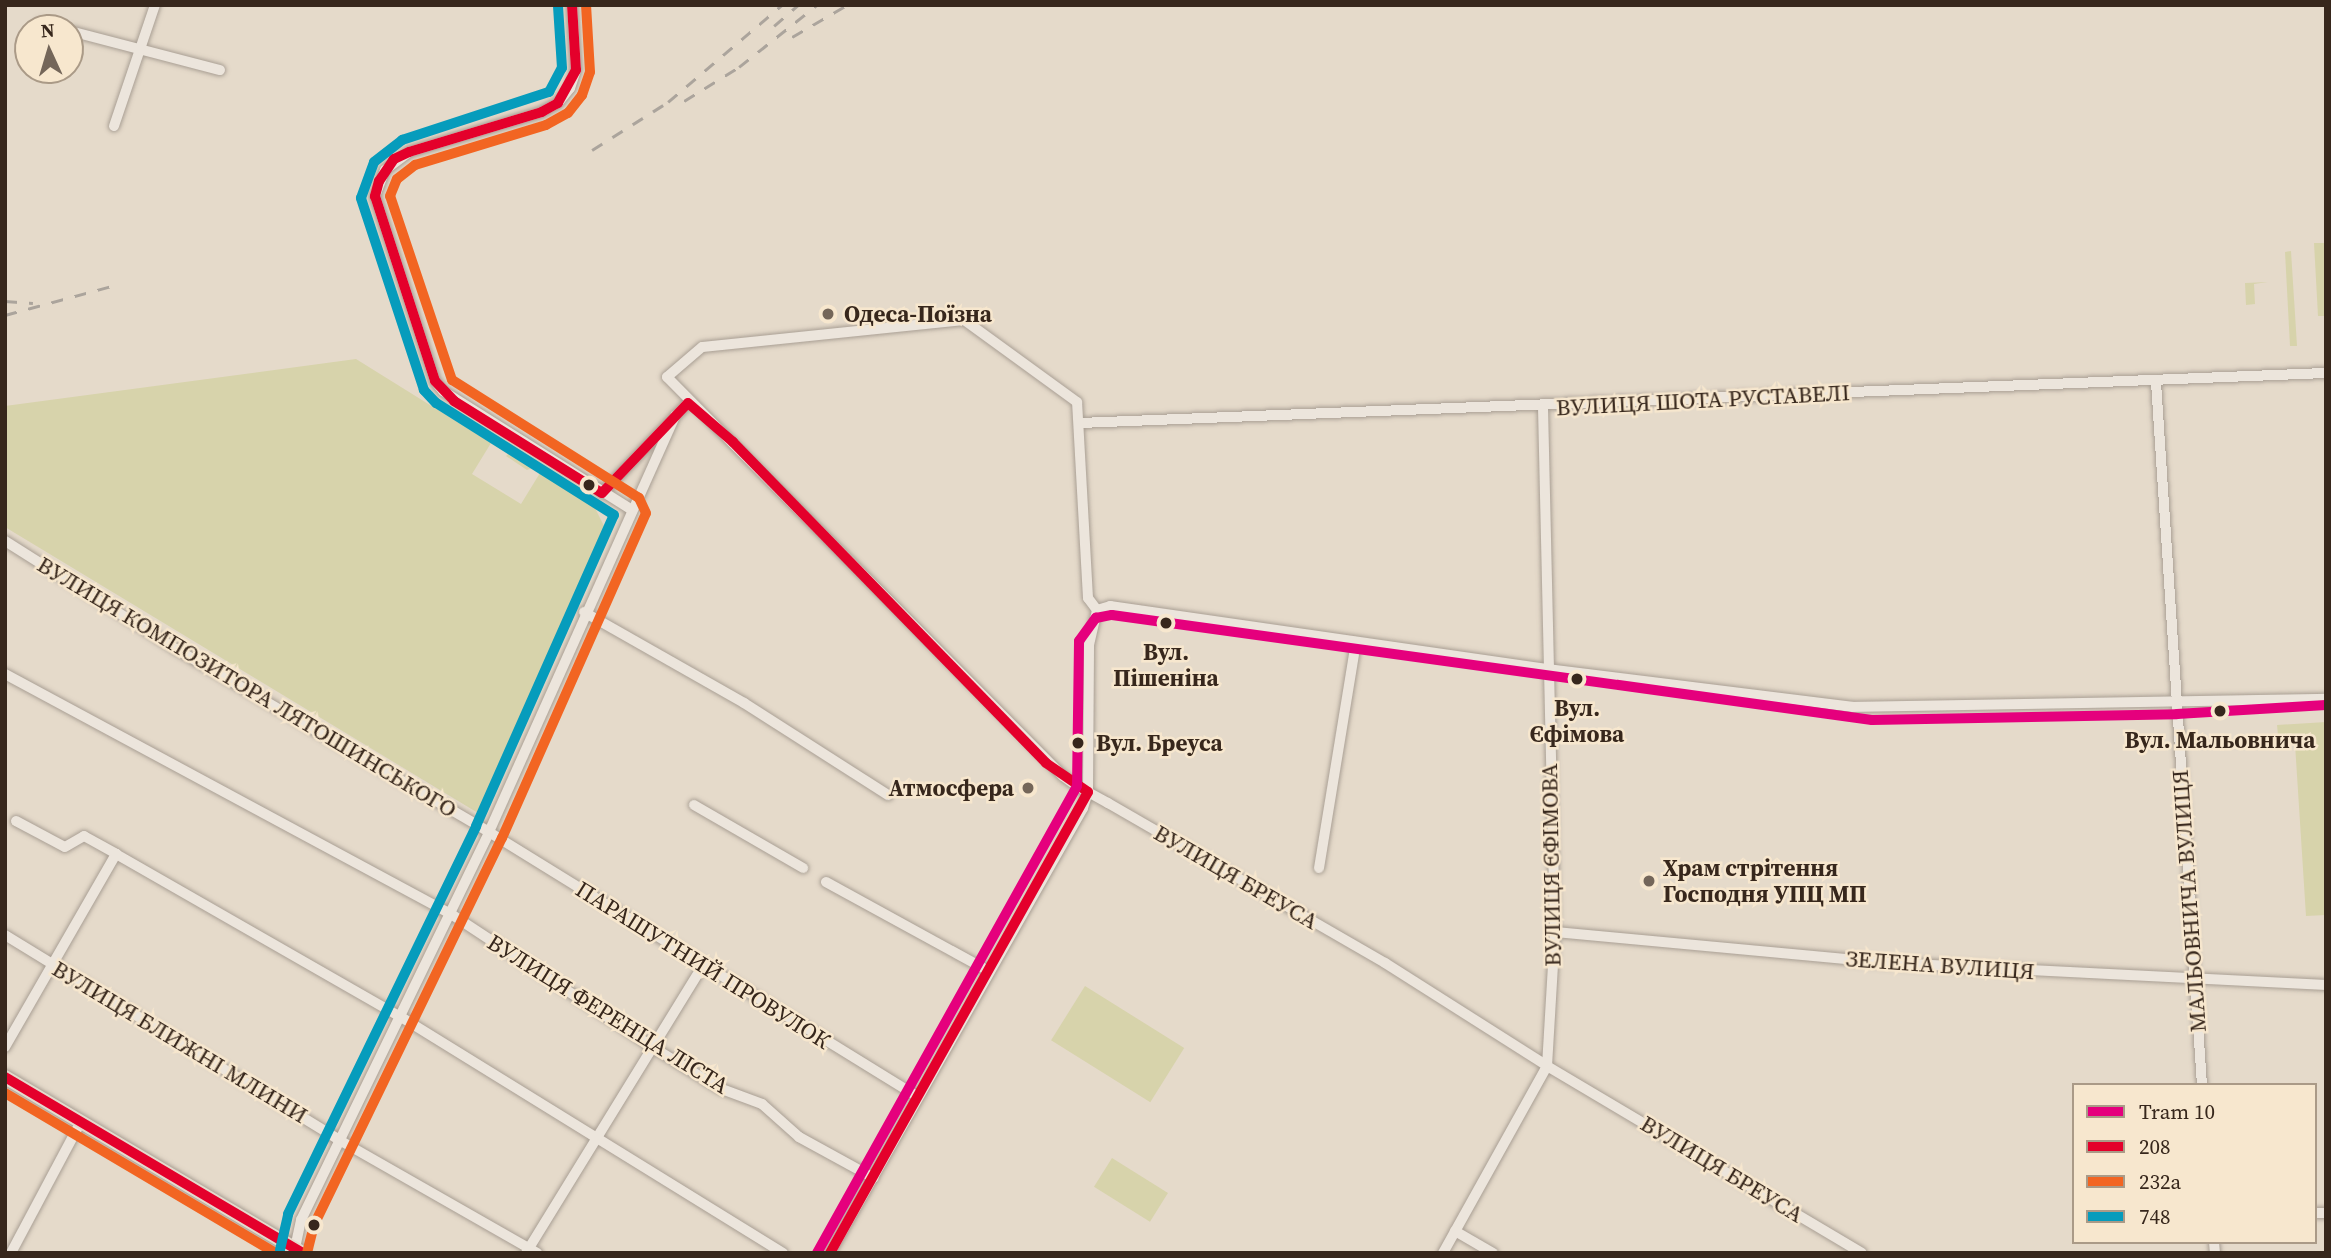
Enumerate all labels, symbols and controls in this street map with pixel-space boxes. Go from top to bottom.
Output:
north arrow [14,14,84,84]
text: N [40,17,55,43]
place label: Одеса-Поїзна [844,300,992,328]
marker: Одеса-Поїзна [818,304,838,324]
street label: ВУЛИЦЯ ШОТА РУСТАВЕЛІ [1555,379,1851,421]
unlabelled marker [582,478,596,492]
street label: ВУЛИЦЯ КОМПОЗИТОРА ЛЯТОШИНСЬКОГО [32,550,462,824]
marker: Вул. Пішеніна [1154,611,1178,635]
place label: Вул. Пішеніна [1113,638,1219,692]
marker: Вул. Єфімова [1565,667,1589,691]
place label: Вул. Єфімова [1530,694,1624,748]
marker: Вул. Мальовнича [2208,699,2232,723]
place label: Вул. Мальовнича [2125,726,2315,754]
place label: Вул. Бреуса [1096,729,1223,757]
marker: Вул. Бреуса [1066,731,1090,755]
street label: ВУЛИЦЯ ЄФІМОВА [1535,763,1567,967]
street label: МАЛЬОВНИЧА ВУЛИЦЯ [2166,769,2212,1033]
place label: Атмосфера [889,774,1014,802]
marker: Атмосфера [1020,780,1036,796]
street label: ВУЛИЦЯ БРЕУСА [1149,819,1323,935]
place label: Храм стрітення Господня УПЦ МП [1663,854,1867,908]
marker: Храм стрітення Господня УПЦ МП [1641,873,1657,889]
street label: ПАРАШУТНИЙ ПРОВУЛОК [571,875,835,1055]
street label: ВУЛИЦЯ ФЕРЕНЦА ЛІСТА [482,928,734,1100]
street label: ЗЕЛЕНА ВУЛИЦЯ [1845,945,2035,985]
street label: ВУЛИЦЯ БЛИЖНІ МЛИНИ [47,955,313,1129]
legend [2072,1083,2317,1244]
text: Tram 10 [2139,1097,2215,1126]
street label: ВУЛИЦЯ БРЕУСА [1636,1110,1808,1228]
text: 208 [2139,1132,2171,1161]
text: 232а [2139,1167,2181,1196]
text: 748 [2139,1202,2171,1231]
unlabelled marker [307,1218,321,1232]

